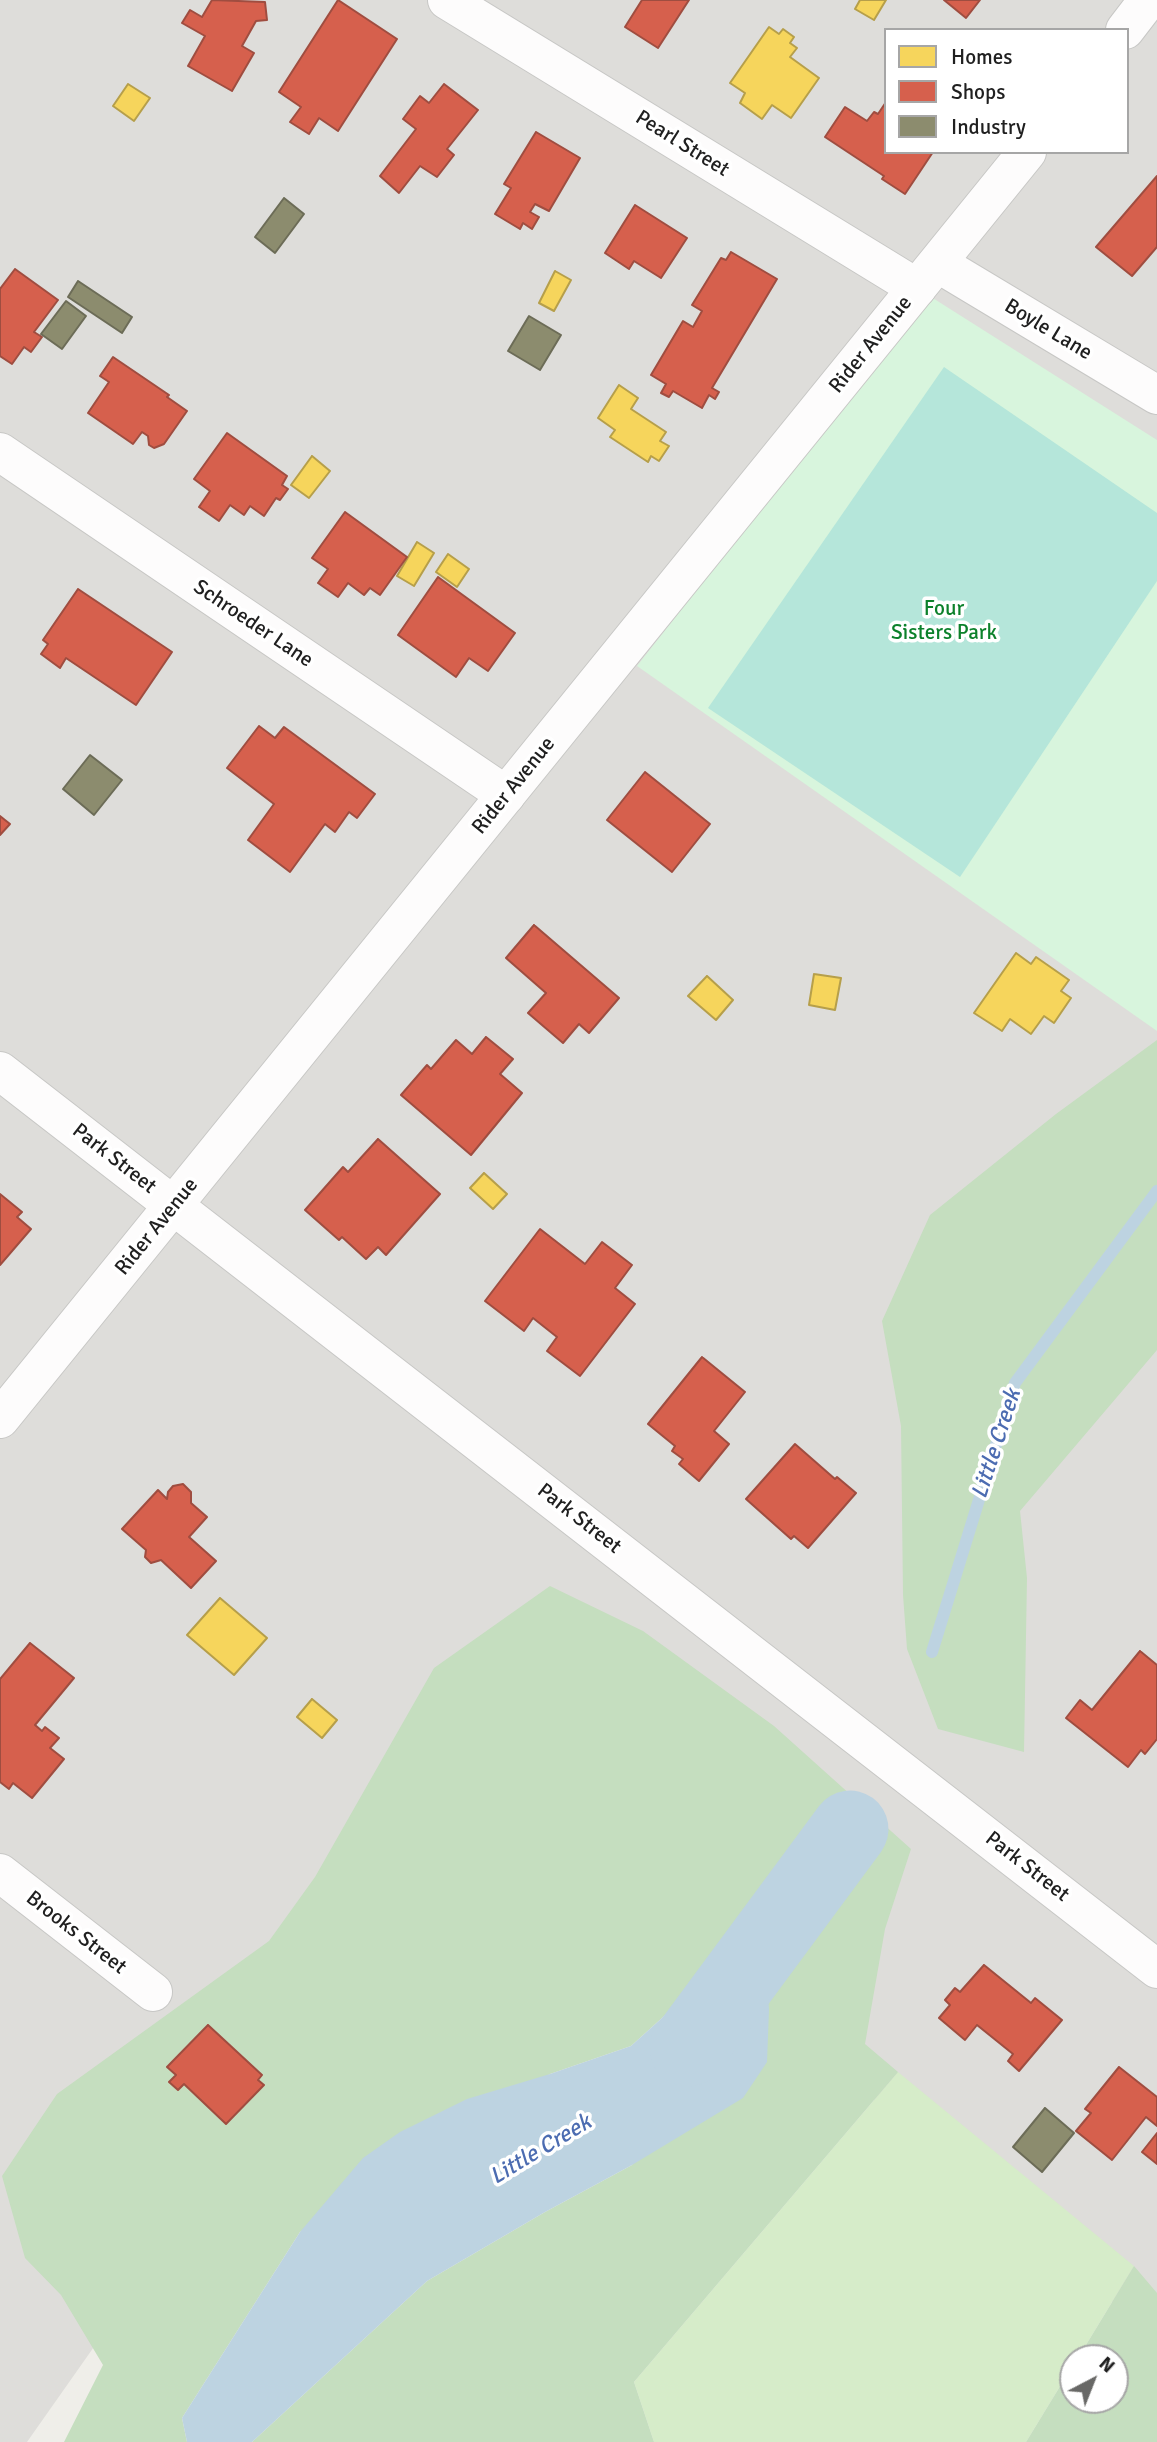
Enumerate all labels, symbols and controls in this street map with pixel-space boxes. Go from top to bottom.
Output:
legend [884,28,1129,154]
text: Homes [951,44,1013,70]
text: Shops [951,79,1005,105]
street label: Pearl Street [630,105,734,183]
text: Industry [951,114,1026,140]
street label: Rider Avenue [824,291,918,399]
street label: Boyle Lane [1000,294,1096,366]
street label: Schroeder Lane [188,575,318,673]
park label: Four Sisters Park [891,596,997,646]
street label: Rider Avenue [467,732,561,840]
street label: Park Street [67,1118,161,1200]
street label: Rider Avenue [110,1173,204,1281]
water label: Little Creek [966,1386,1028,1502]
street label: Park Street [532,1478,626,1560]
street label: Park Street [980,1826,1074,1908]
street label: Brooks Street [21,1886,131,1980]
water label: Little Creek [485,2109,597,2191]
north arrow [1059,2344,1129,2414]
text: N [1094,2352,1120,2378]

